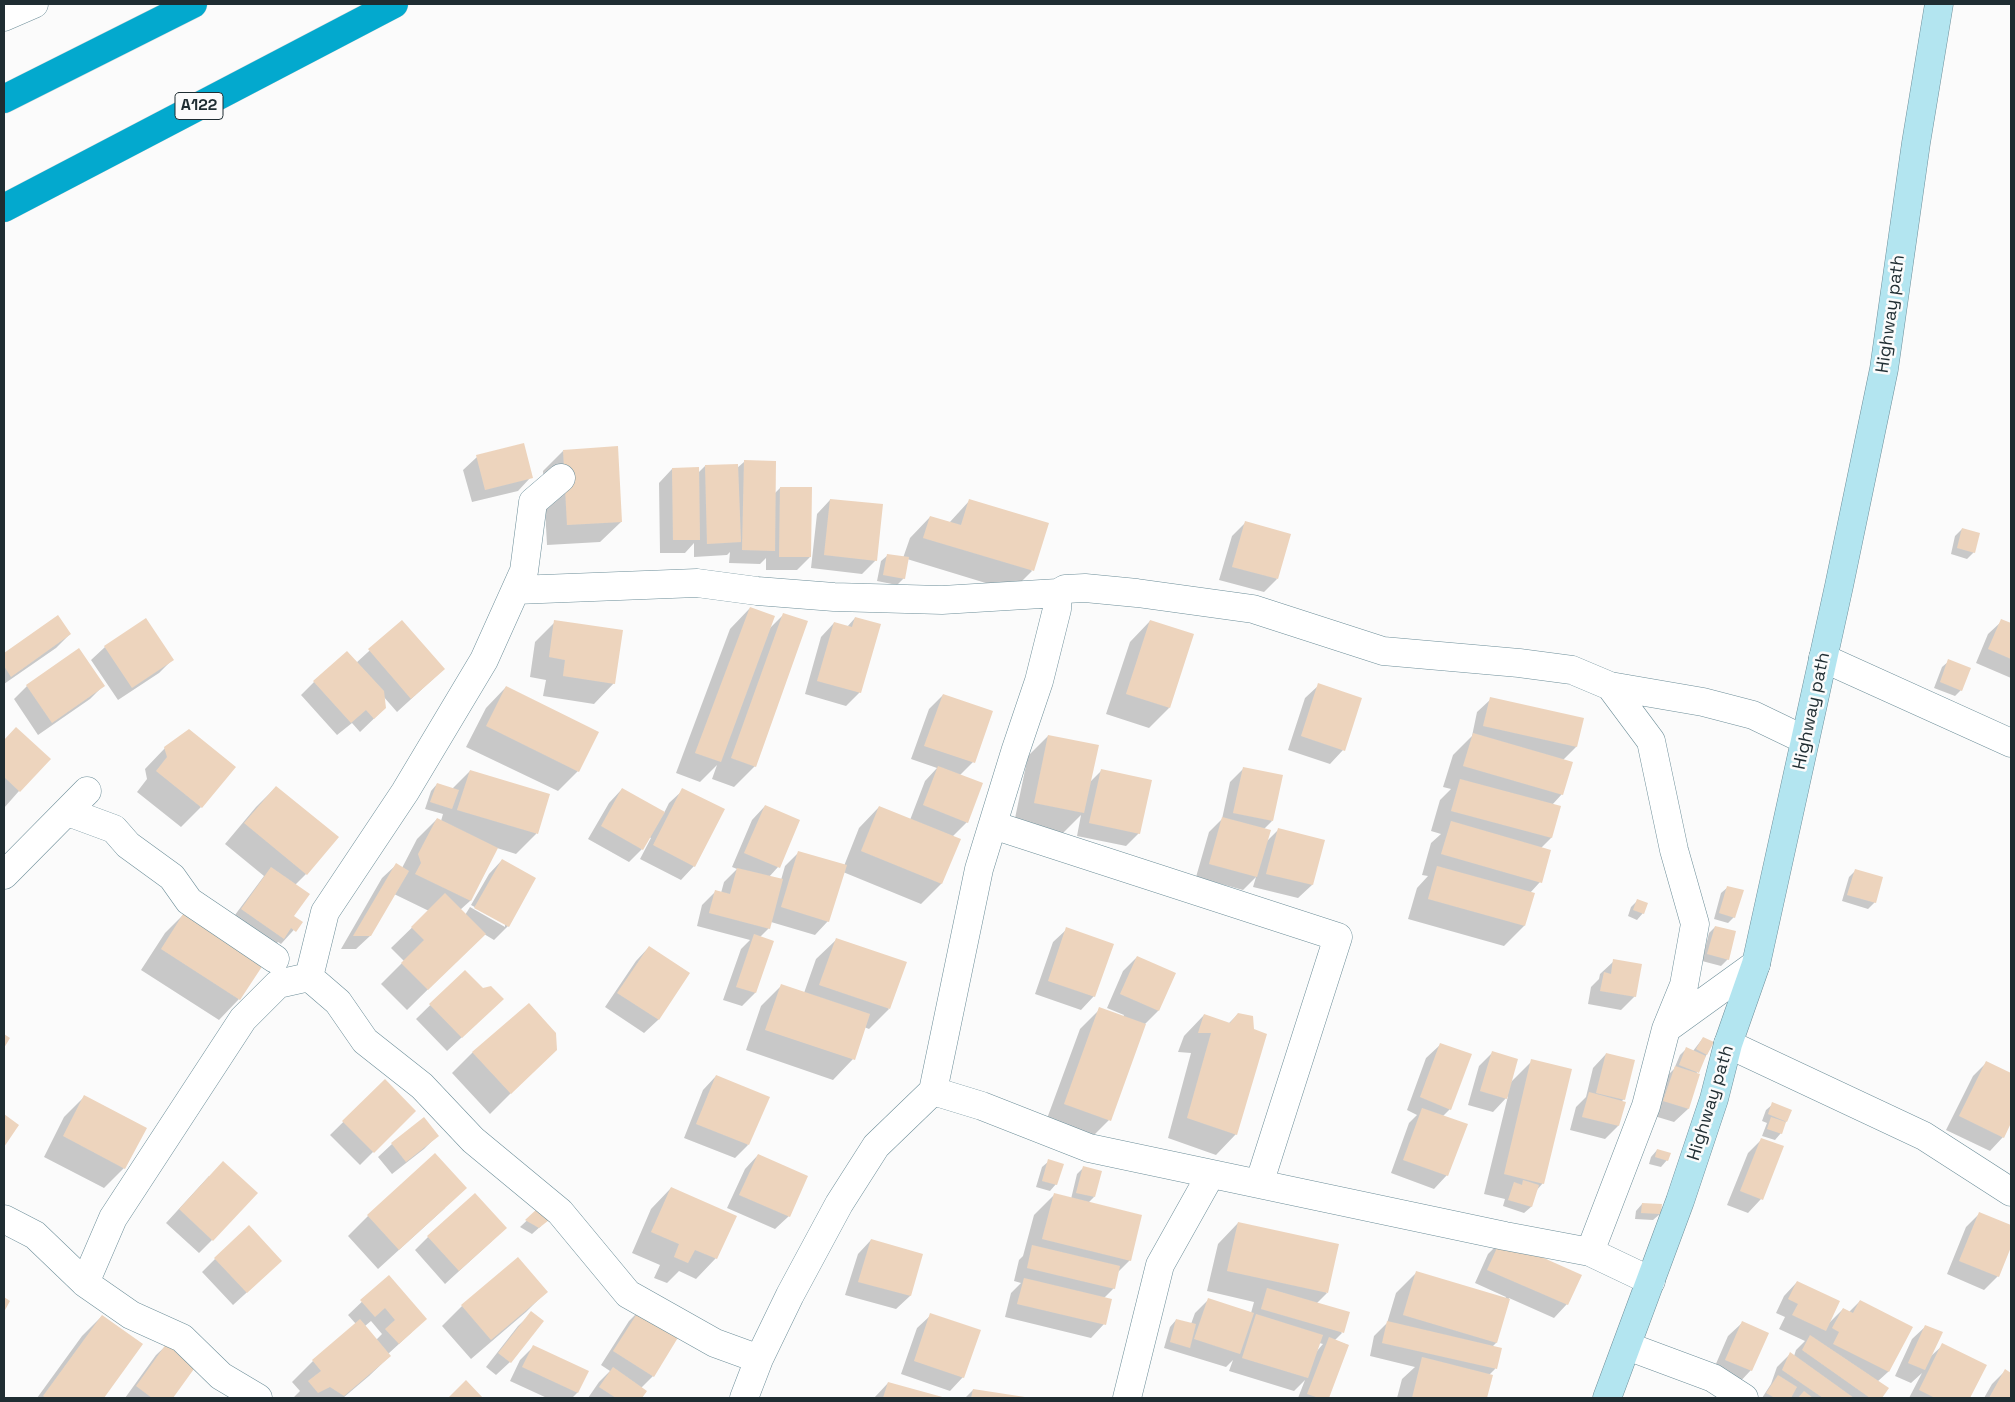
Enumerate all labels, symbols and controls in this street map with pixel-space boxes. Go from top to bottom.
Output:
road number: A122 [175,92,223,120]
street label: Highway path [1872,253,1910,375]
street label: Highway path [1789,650,1835,772]
street label: Highway path [1683,1043,1739,1163]

